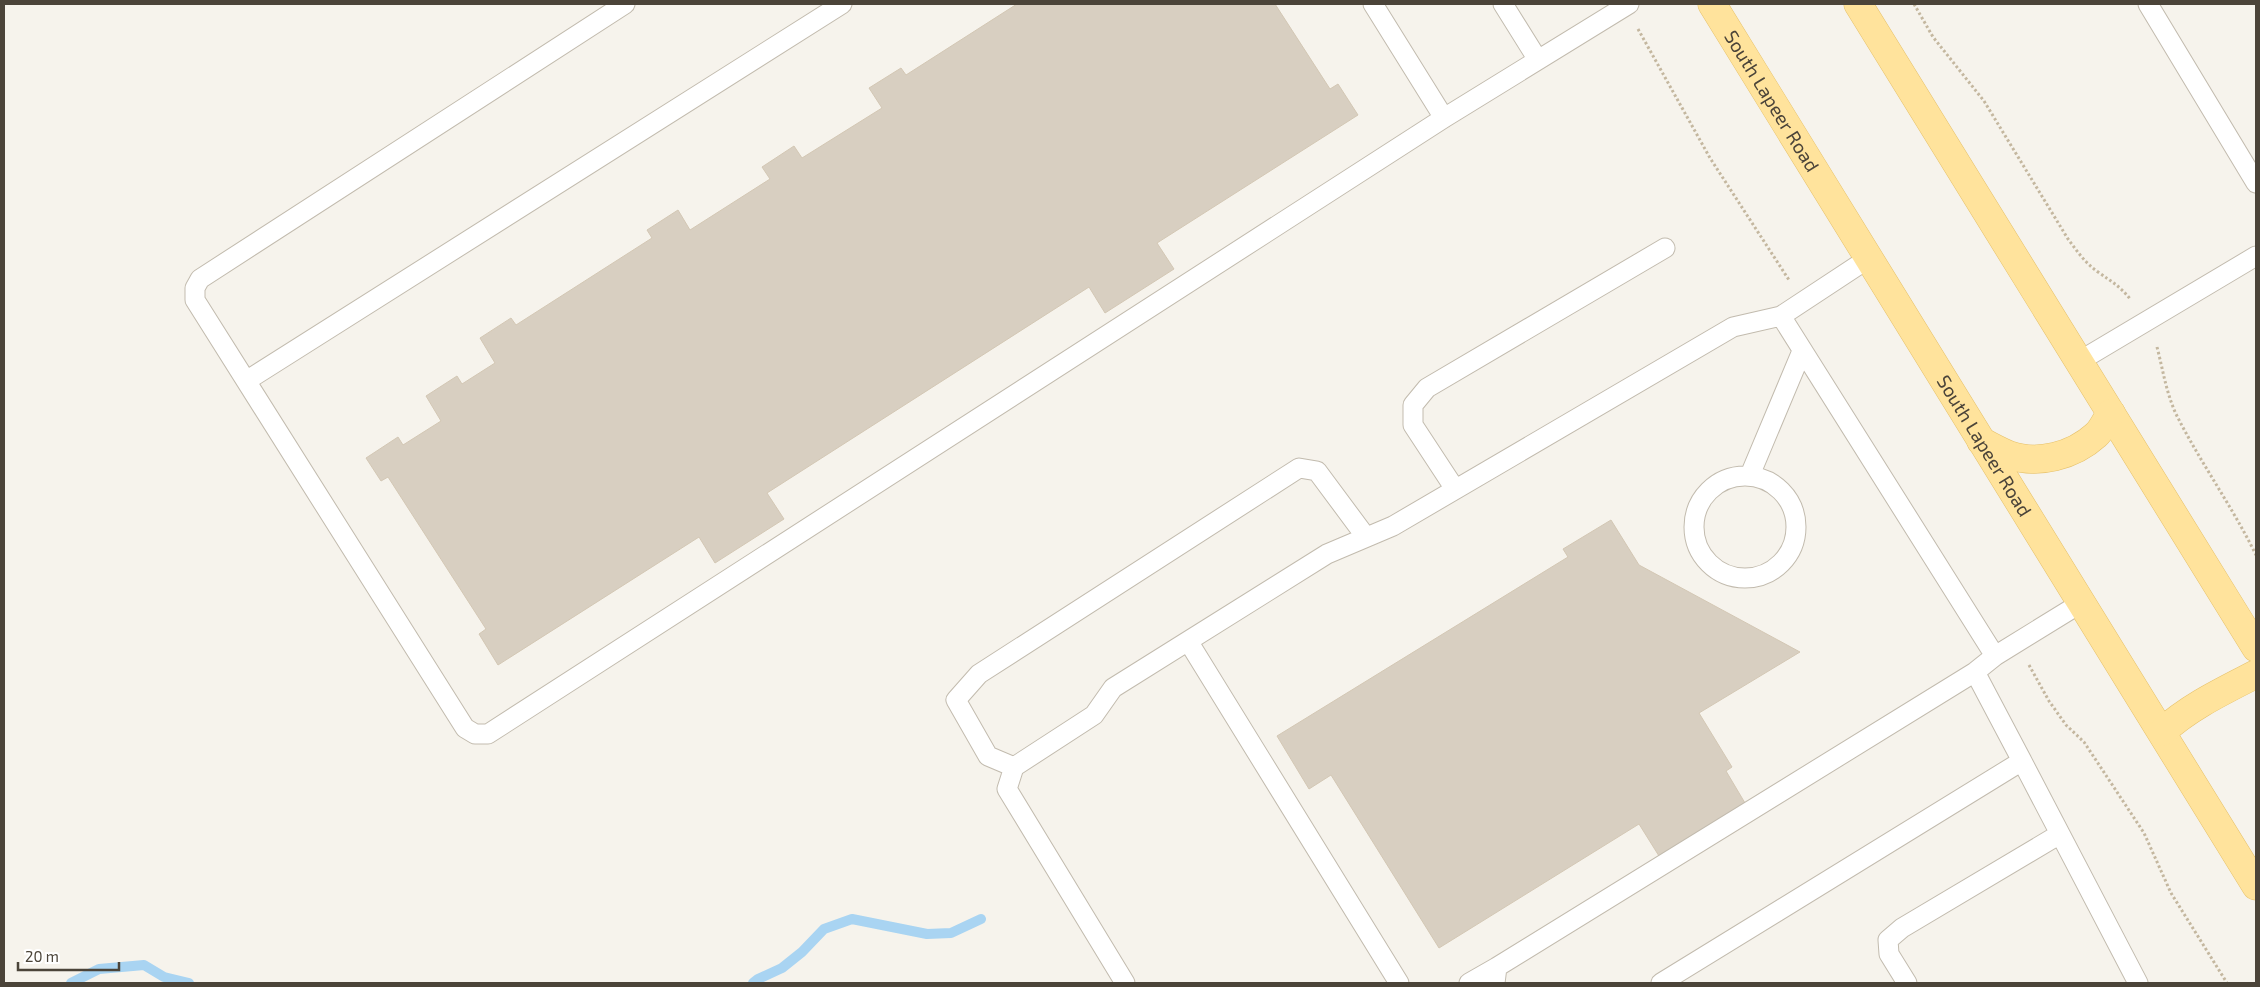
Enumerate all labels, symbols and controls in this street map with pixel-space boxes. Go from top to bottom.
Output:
street label: South Lapeer Road [1720,26,1825,176]
street label: South Lapeer Road [1933,371,2037,520]
scale bar [18,940,119,972]
text: 20 m [25,947,59,965]

